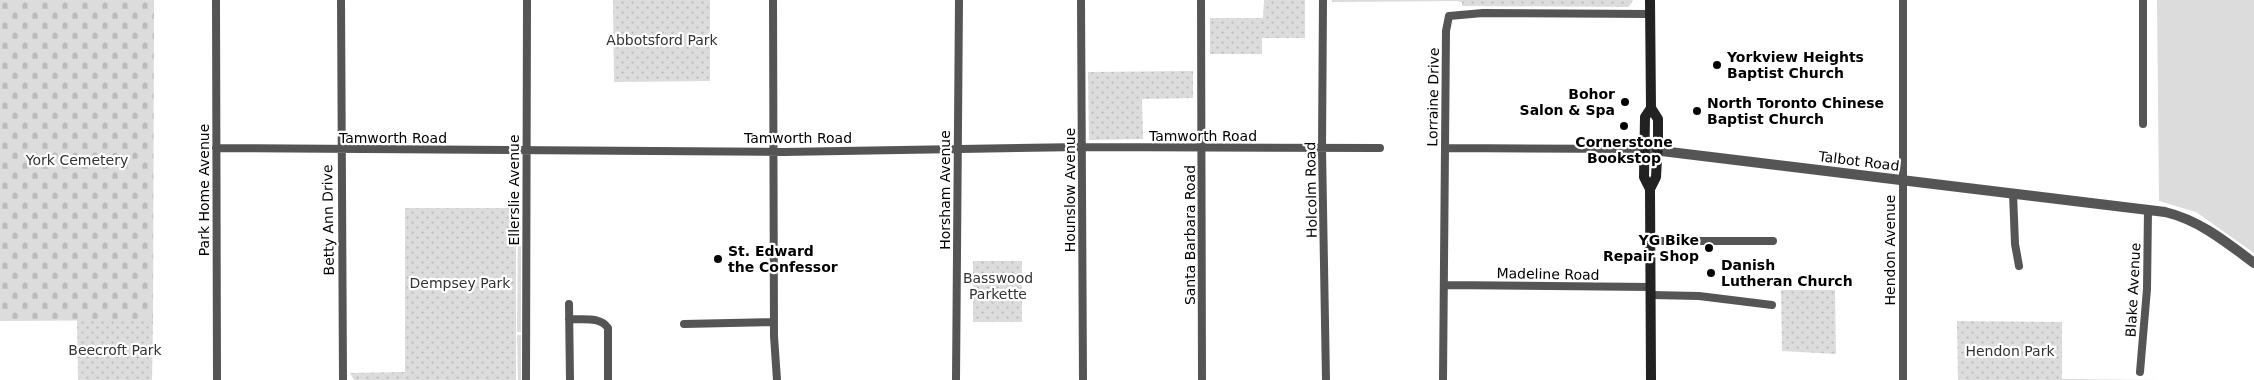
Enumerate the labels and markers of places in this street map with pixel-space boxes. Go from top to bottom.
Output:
place label: Yorkview Heights Baptist Church [1726,49,1864,81]
marker: Yorkview Heights Baptist Church [1711,59,1723,71]
place label: Bohor Salon & Spa [1520,86,1615,118]
place label: North Toronto Chinese Baptist Church [1707,95,1884,127]
marker: Bohor Salon & Spa [1619,96,1631,108]
marker: North Toronto Chinese Baptist Church [1691,105,1703,117]
marker: Cornerstone Bookstop [1618,120,1630,132]
place label: Cornerstone Bookstop [1575,134,1673,166]
place label: YG Bike Repair Shop [1603,232,1699,264]
marker: YG Bike Repair Shop [1703,242,1715,254]
place label: St. Edward the Confessor [728,243,838,275]
marker: St. Edward the Confessor [712,253,724,265]
place label: Danish Lutheran Church [1721,257,1853,289]
marker: Danish Lutheran Church [1705,267,1717,279]

